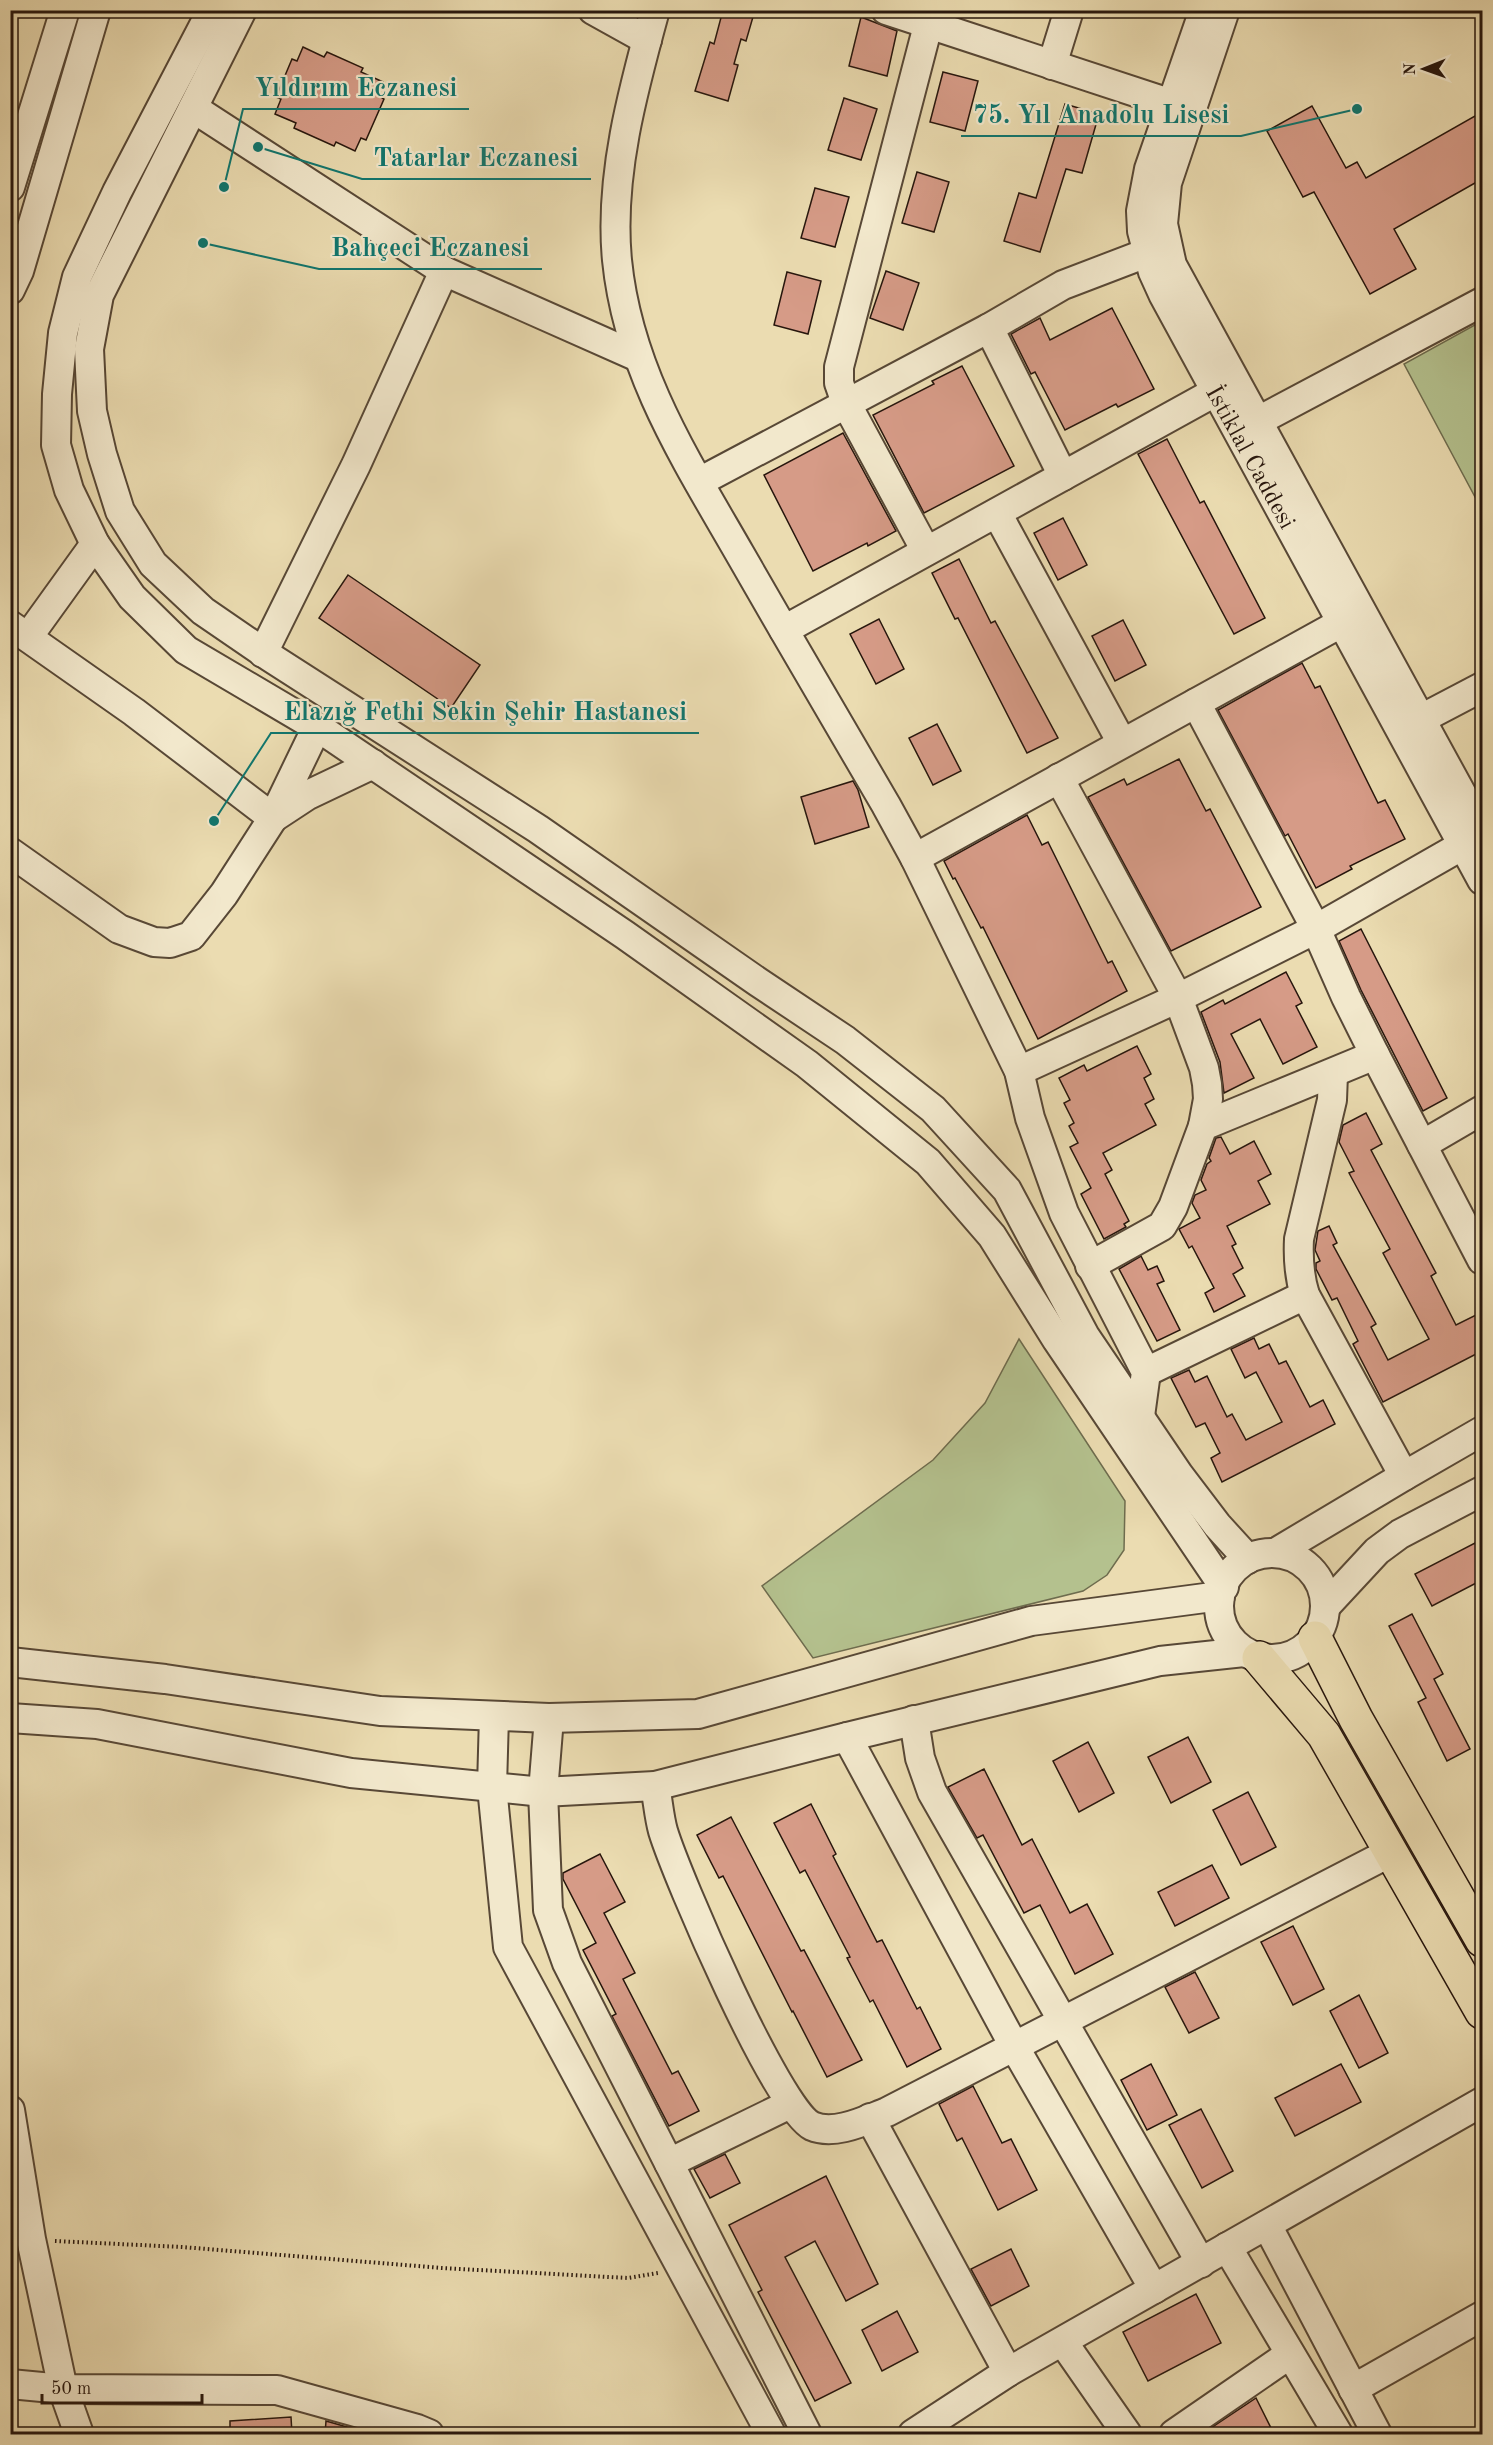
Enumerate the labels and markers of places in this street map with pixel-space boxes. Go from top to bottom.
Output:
callout: Yıldırım Eczanesi [243,65,469,109]
callout: 75. Yıl Anadolu Lisesi [961,92,1241,136]
callout: Tatarlar Eczanesi [362,135,591,179]
callout: Bahçeci Eczanesi [319,225,542,269]
callout: Elazığ Fethi Sekin Şehir Hastanesi [271,689,699,733]

